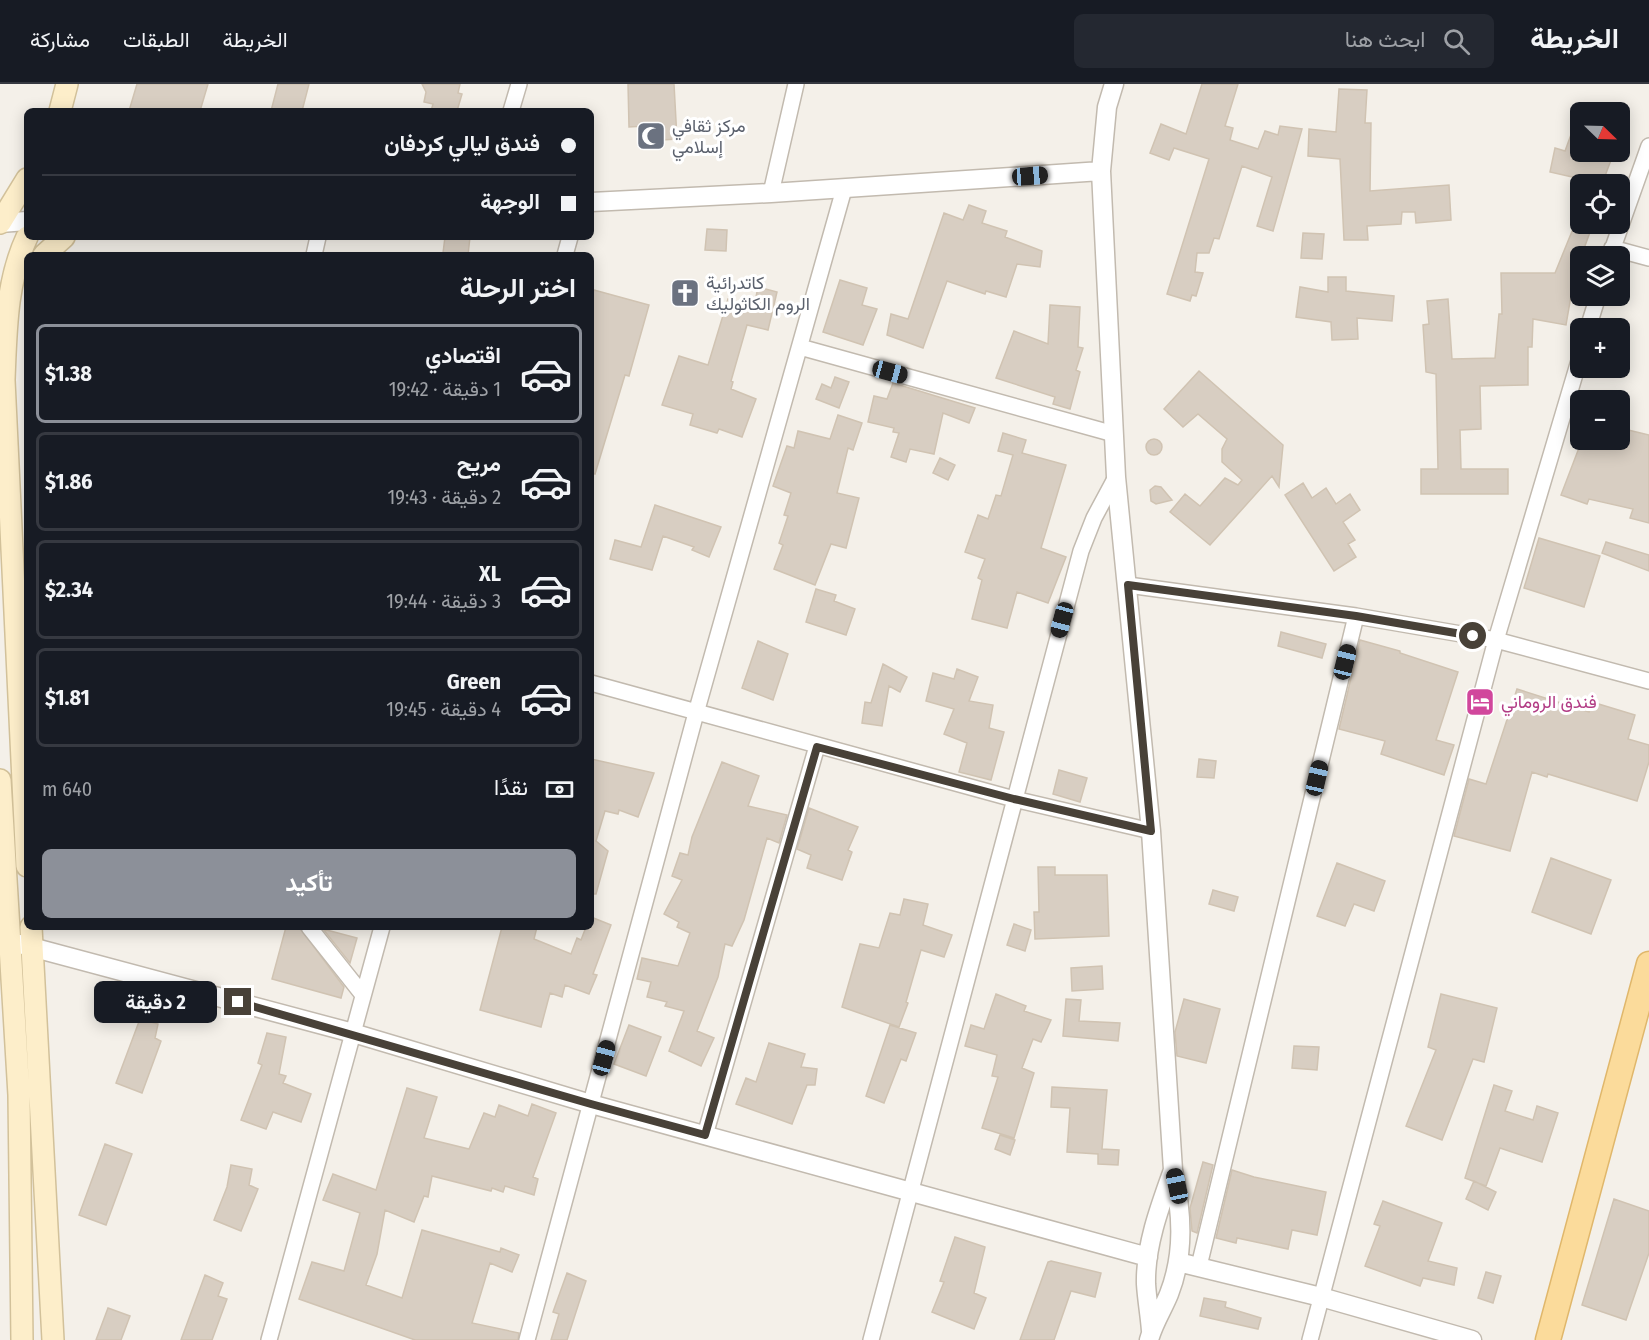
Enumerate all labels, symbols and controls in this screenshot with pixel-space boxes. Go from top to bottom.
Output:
search box [1074,14,1494,68]
text: الخريطة [1530,22,1619,55]
icon: search [1440,25,1473,58]
text: ابحث هنا [1345,26,1425,53]
text: مشاركة [30,27,90,53]
text: الطبقات [123,27,190,53]
text: الخريطة [223,27,288,53]
north arrow [1570,102,1630,162]
map controls [1570,102,1630,450]
place label: مركز ثقافي إسلامي [672,115,746,162]
mosque icon: مركز ثقافي إسلامي [635,120,667,152]
text: فندق ليالي كردفان [384,130,540,157]
car [1011,166,1049,186]
button: locate [1570,174,1630,234]
text: الوجهة [480,188,540,215]
button: layers [1570,246,1630,306]
text: اختر الرحلة [460,272,576,304]
place label: كاتدرائية الروم الكاثوليك [706,272,810,316]
church icon: كاتدرائية الروم الكاثوليك [669,277,701,309]
button: + [1570,318,1630,378]
text: اقتصادي [425,342,501,369]
icon: car [519,347,573,401]
car [870,359,910,385]
text: $1.38 [45,360,92,387]
text: 1 دقيقة · 19:42 [389,377,501,401]
button: − [1570,390,1630,450]
text: مريح [457,450,501,477]
icon: car [519,455,573,509]
text: $1.86 [45,468,93,495]
text: 2 دقيقة · 19:43 [387,485,501,509]
text: XL [479,560,501,587]
icon: car [519,563,573,617]
text: $2.34 [45,576,93,603]
text: 3 دقيقة · 19:44 [386,589,501,613]
car [1049,600,1075,640]
route start [1459,622,1486,649]
car [1332,642,1358,682]
text: Green [447,668,501,695]
icon: car [519,671,573,725]
text: $1.81 [45,684,90,711]
hotel icon: فندق الروماني [1464,686,1496,718]
place label: فندق الروماني [1501,691,1597,717]
text: 4 دقيقة · 19:45 [386,697,501,721]
car [1304,758,1330,798]
icon: cash [543,773,576,806]
text: نقدًا [494,774,528,801]
text: 640 m [42,777,92,801]
button: تأكيد [42,849,576,918]
callout: 2 دقيقة [94,981,217,1023]
route end [224,988,251,1015]
text: 2 دقيقة [125,990,186,1014]
car [591,1038,617,1078]
car [1164,1167,1190,1205]

